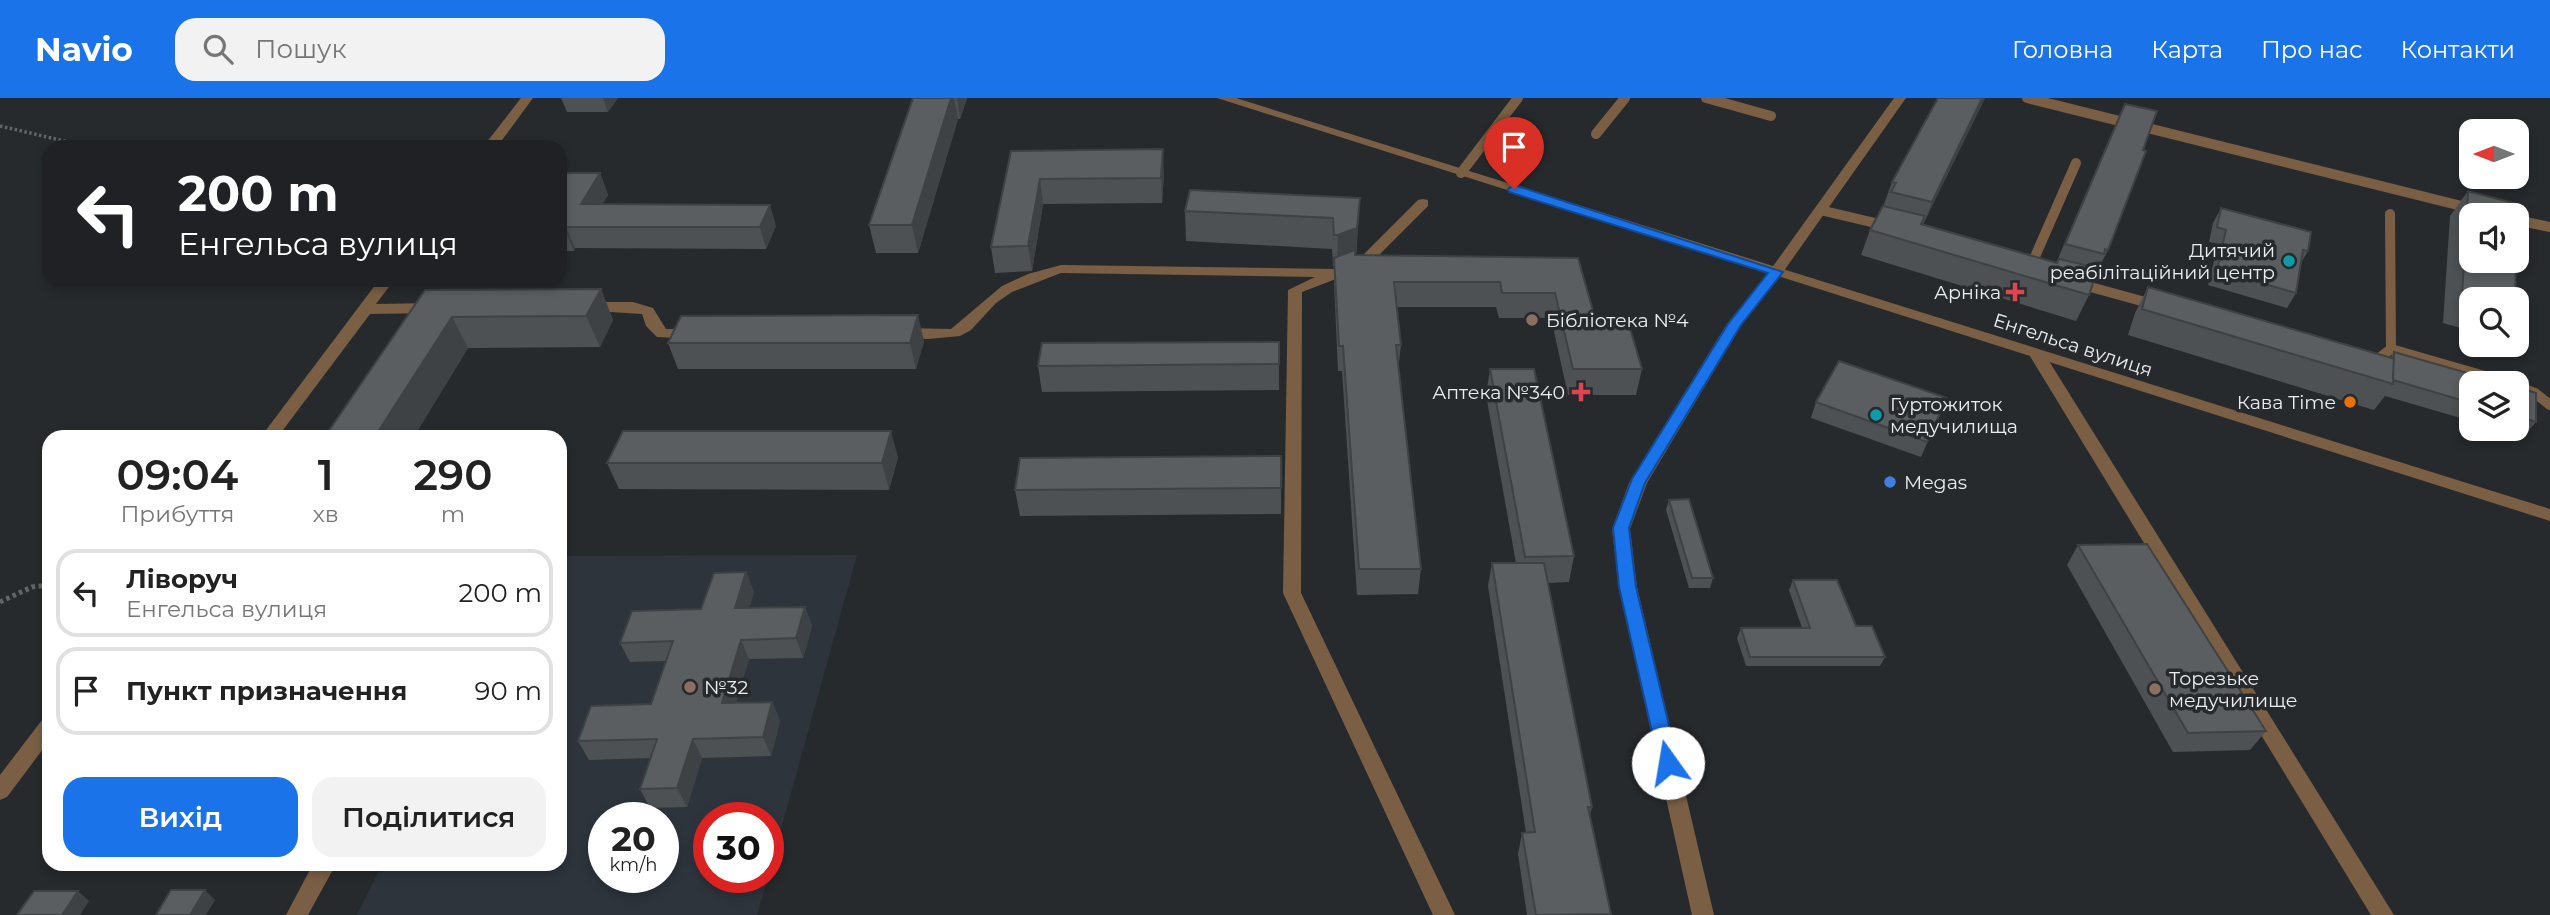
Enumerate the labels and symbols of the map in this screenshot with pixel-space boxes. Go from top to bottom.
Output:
pin [1484,117,1544,189]
north arrow [2459,119,2529,189]
place label: Дитячий реабілітаційний центр [2050,239,2275,284]
marker: Дитячий реабілітаційний центр [2281,253,2297,269]
place label: Арніка [1934,281,2001,304]
marker: Арніка [2007,284,2023,300]
street label: Енгельса вулиця [1990,308,2156,382]
place label: Бібліотека №4 [1546,309,1689,332]
marker: Бібліотека №4 [1524,312,1540,328]
place label: Аптека №340 [1432,381,1565,404]
marker: Аптека №340 [1571,382,1591,402]
place label: Кава Time [2237,391,2336,414]
place label: Гуртожиток медучилища [1890,393,2018,438]
marker: Кава Time [2342,394,2358,410]
marker: Гуртожиток медучилища [1868,407,1884,423]
place label: Megas [1904,471,1967,494]
marker: Megas [1882,474,1898,490]
place label: Торезьке медучилище [2169,667,2297,712]
place label: №32 [704,676,748,699]
marker: №32 [682,679,698,695]
marker: Торезьке медучилище [2147,681,2163,697]
position arrow [1631,726,1705,800]
speed limit sign: 30 [693,802,784,893]

